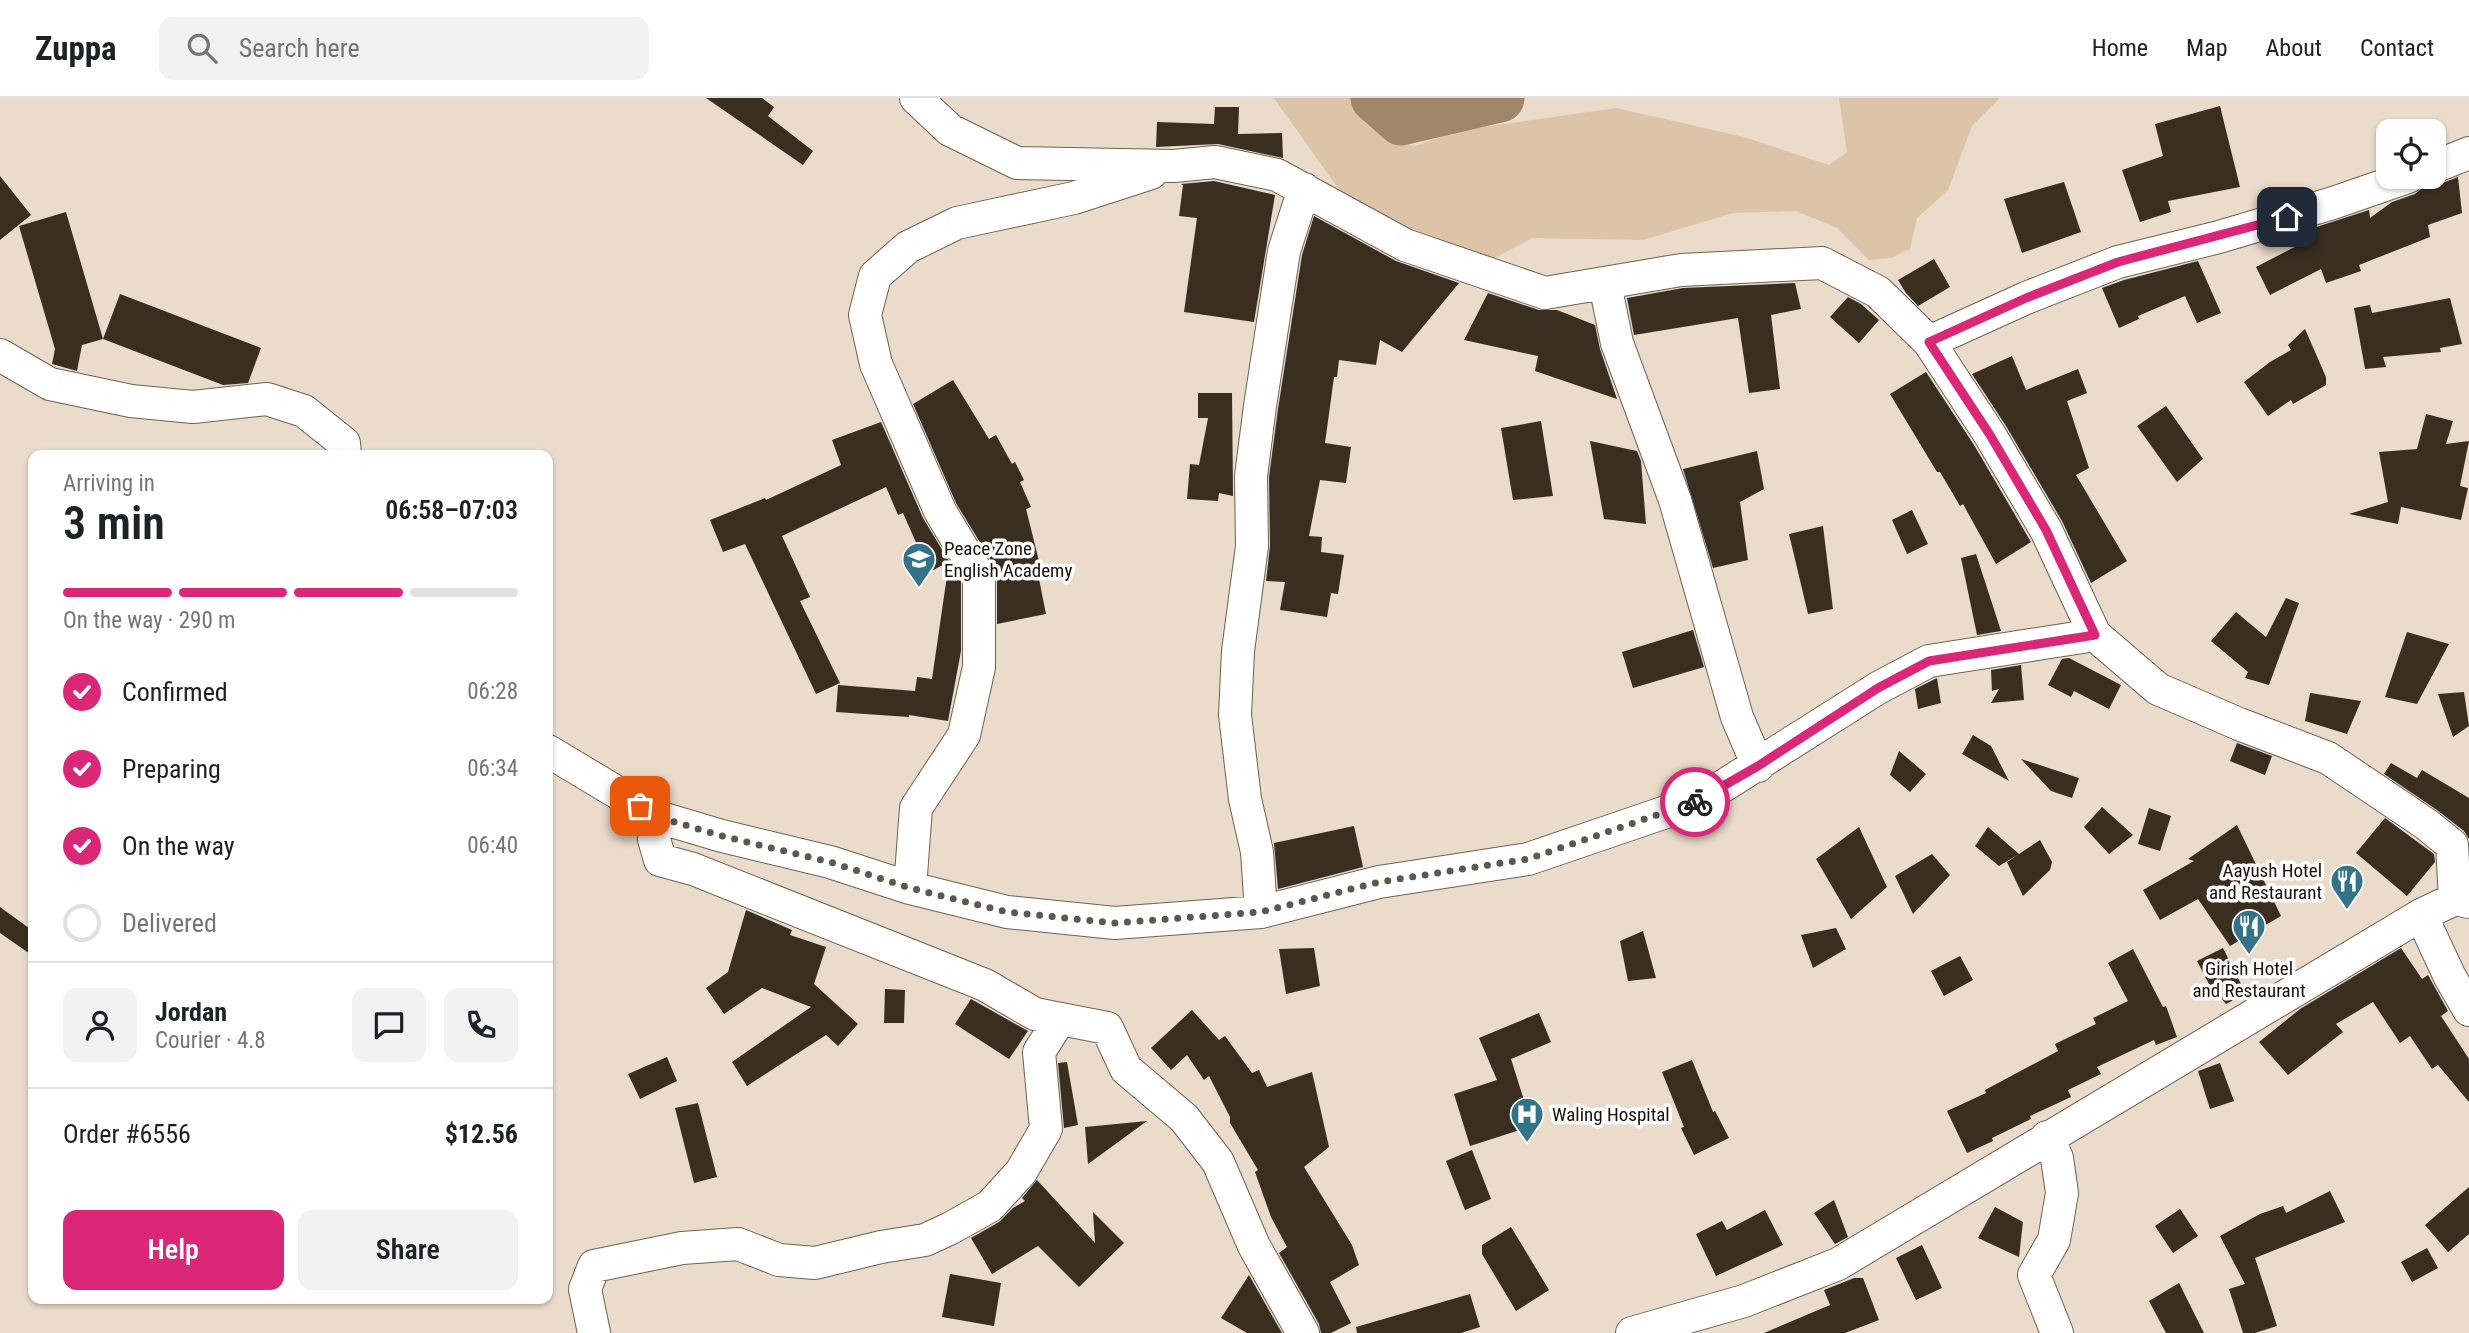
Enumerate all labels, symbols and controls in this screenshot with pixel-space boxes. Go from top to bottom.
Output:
search box [159,17,649,80]
text: Zuppa [35,29,117,68]
icon: search [183,29,221,67]
text: Search here [239,33,360,63]
text: Home [2092,34,2148,62]
text: Map [2186,34,2228,62]
text: About [2266,34,2322,62]
text: Contact [2360,34,2434,62]
map controls [2376,119,2446,189]
button: locate [2376,119,2446,189]
pin [2257,187,2317,247]
icon: home [2268,198,2306,236]
text: Arriving in [63,470,155,497]
text: 06:58–07:03 [385,495,518,525]
text: 3 min [63,496,165,550]
place label: Peace Zone English Academy [944,537,1072,582]
school or university icon: Peace Zone English Academy [900,540,938,589]
text: On the way · 290 m [63,607,235,634]
icon: check [63,673,101,711]
text: Confirmed [122,677,228,707]
text: 06:28 [467,678,518,705]
icon: check [63,750,101,788]
text: Preparing [122,754,221,784]
text: 06:34 [467,755,518,782]
courier [1660,767,1730,837]
pin [610,776,670,836]
icon: bike [1676,783,1714,821]
icon: bag [621,787,659,825]
icon: check [63,827,101,865]
text: On the way [122,831,235,861]
text: 06:40 [467,832,518,859]
place label: Aayush Hotel and Restaurant [2209,859,2322,904]
restaurant icon: Aayush Hotel and Restaurant [2328,862,2366,911]
restaurant icon: Girish Hotel and Restaurant [2230,907,2268,956]
text: Delivered [122,908,217,938]
place label: Girish Hotel and Restaurant [2193,957,2306,1002]
button: person [63,988,137,1062]
button: chat [352,988,426,1062]
button: phone [444,988,518,1062]
text: Jordan [155,997,227,1027]
text: Courier · 4.8 [155,1027,266,1054]
hospital icon: Waling Hospital [1508,1095,1546,1144]
place label: Waling Hospital [1552,1103,1670,1126]
text: Order #6556 [63,1119,191,1149]
text: $12.56 [445,1119,518,1149]
button: Help [63,1210,284,1290]
button: Share [298,1210,518,1290]

